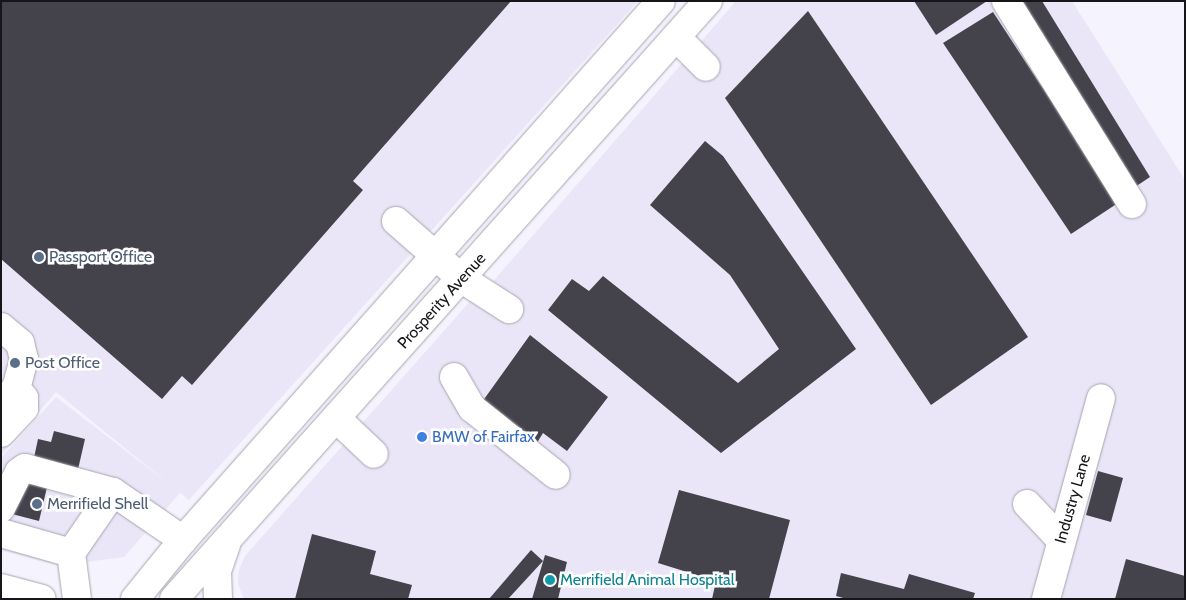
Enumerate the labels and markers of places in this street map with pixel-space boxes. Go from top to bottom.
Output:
place label: Passport Office [49,247,152,267]
marker: Passport Office [33,251,45,263]
place label: Post Office [25,353,100,373]
marker: Post Office [9,357,21,369]
place label: BMW of Fairfax [432,427,535,447]
marker: BMW of Fairfax [416,431,428,443]
place label: Merrifield Shell [47,494,148,514]
marker: Merrifield Shell [31,498,43,510]
place label: Merrifield Animal Hospital [560,570,734,590]
marker: Merrifield Animal Hospital [544,574,556,586]

